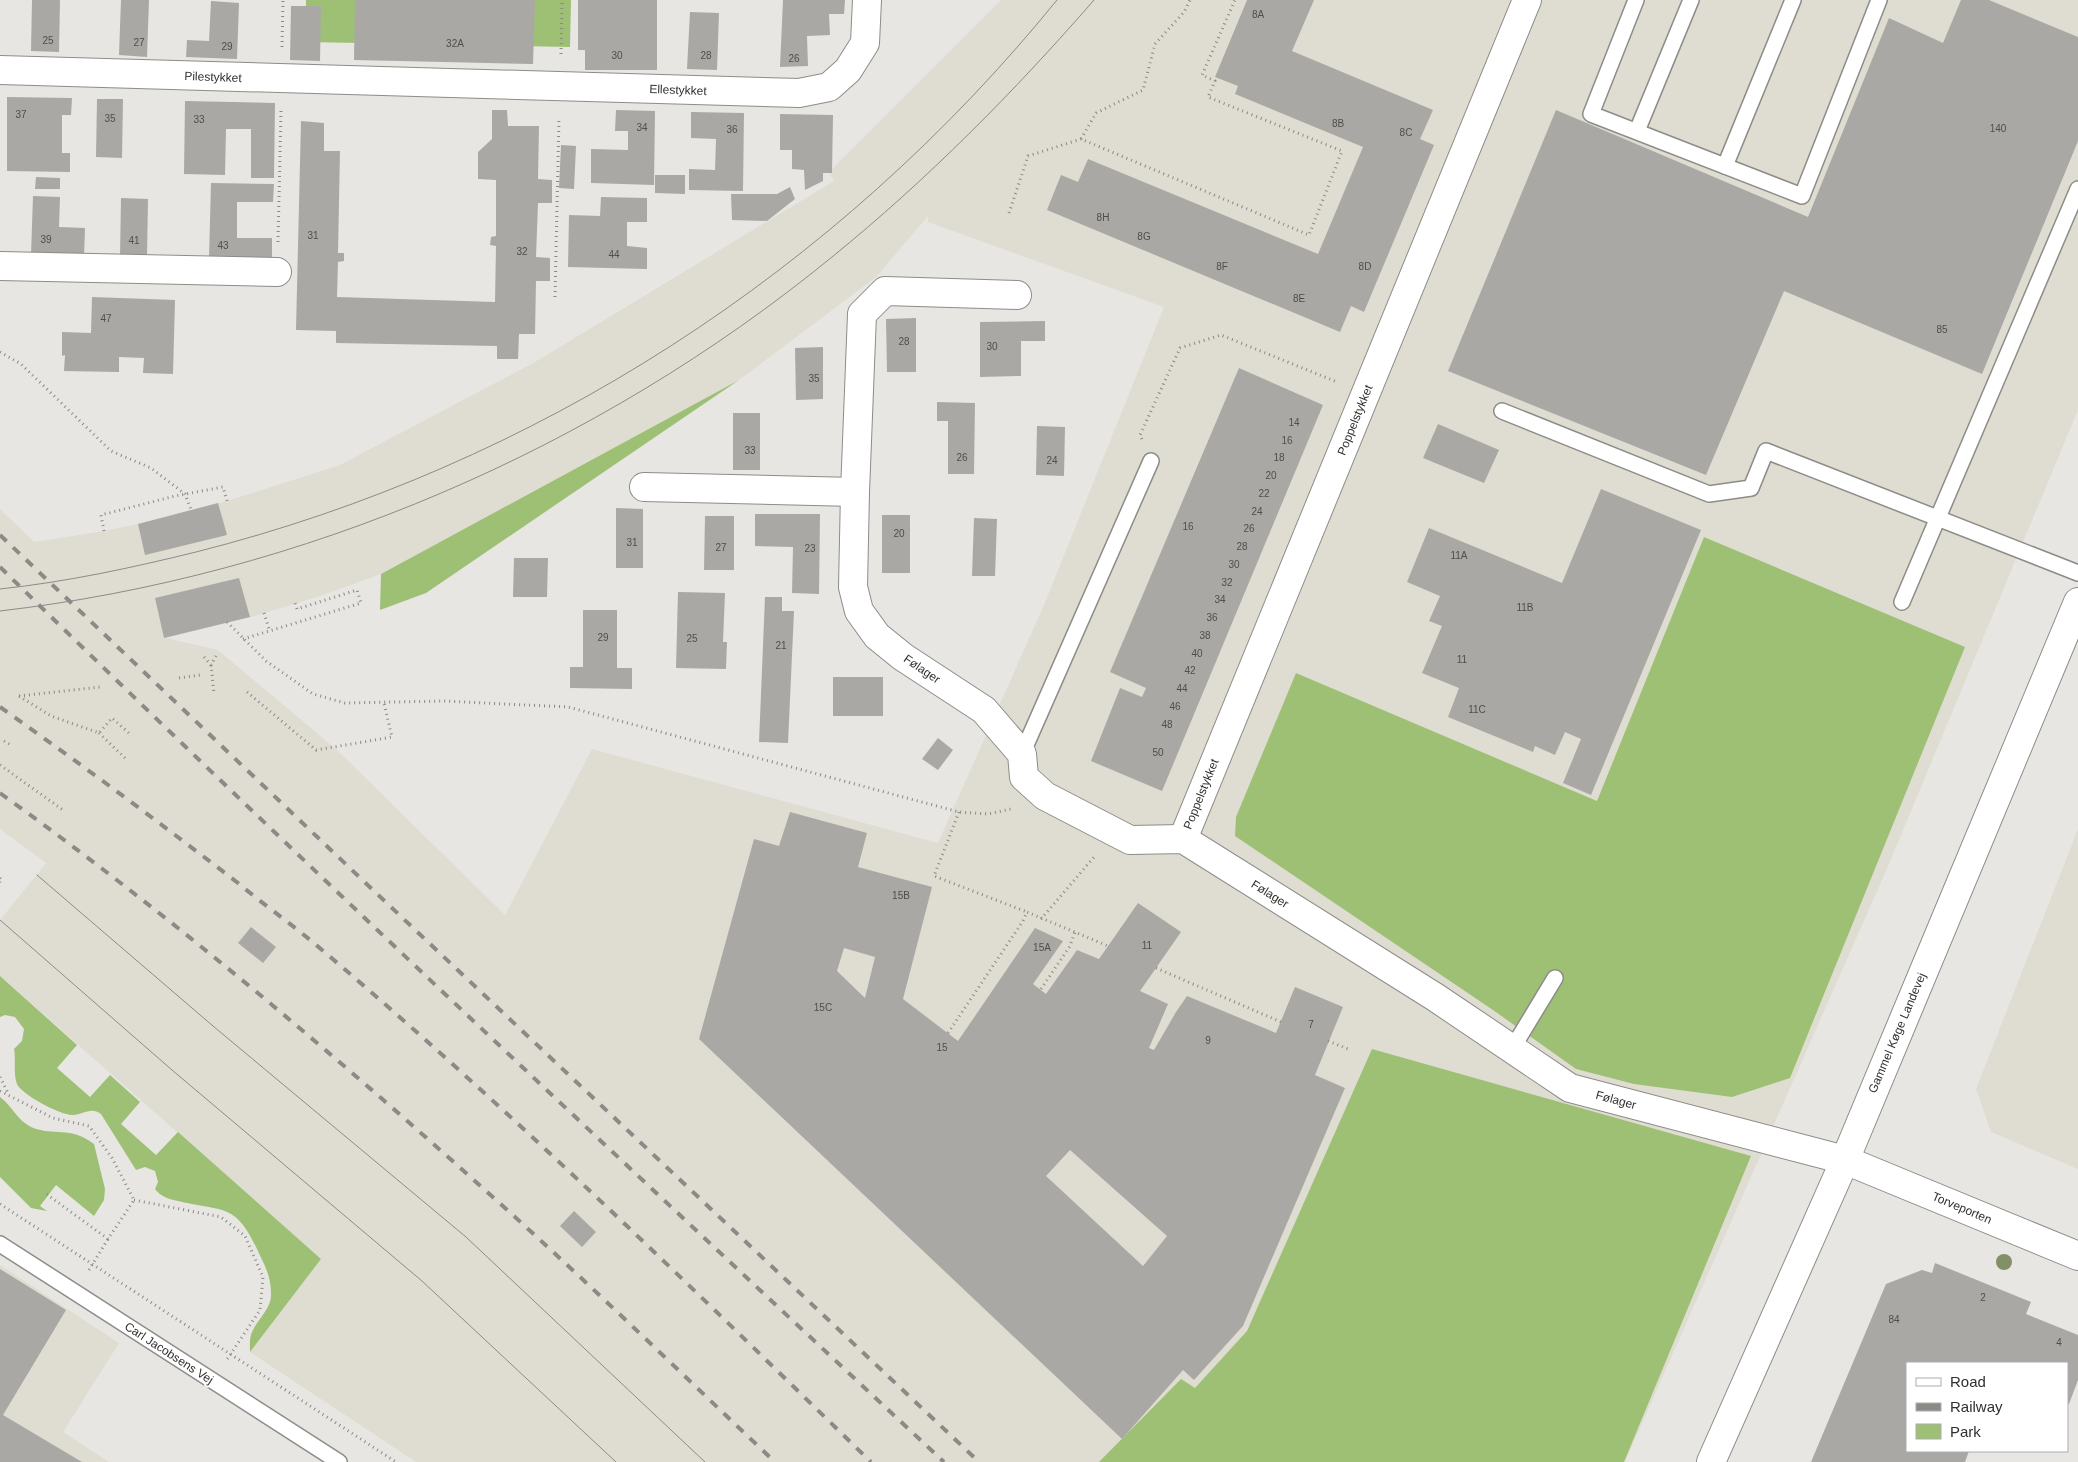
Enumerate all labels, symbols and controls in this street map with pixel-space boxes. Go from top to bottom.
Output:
house number: 8A [1252,9,1264,20]
house number: 25 [42,35,54,46]
house number: 27 [133,37,145,48]
house number: 32A [446,38,464,49]
house number: 29 [221,41,233,52]
house number: 30 [611,50,623,61]
house number: 28 [700,50,712,61]
house number: 26 [788,53,800,64]
street label: Pilestykket [184,69,243,85]
street label: Ellestykket [649,82,708,98]
house number: 37 [15,109,27,120]
house number: 35 [104,113,116,124]
house number: 33 [193,114,205,125]
house number: 8B [1332,118,1344,129]
house number: 34 [636,122,648,133]
house number: 140 [1990,123,2007,134]
house number: 36 [726,124,738,135]
house number: 8C [1400,127,1412,138]
house number: 8H [1097,212,1109,223]
house number: 31 [307,230,319,241]
house number: 8G [1137,231,1151,242]
house number: 39 [40,234,52,245]
house number: 41 [128,235,140,246]
house number: 43 [217,240,229,251]
house number: 32 [516,246,528,257]
house number: 44 [608,249,620,260]
house number: 8F [1216,261,1228,272]
house number: 8D [1359,261,1371,272]
house number: 8E [1293,293,1305,304]
house number: 47 [100,313,112,324]
house number: 85 [1936,324,1948,335]
house number: 28 [898,336,910,347]
house number: 30 [986,341,998,352]
house number: 35 [808,373,820,384]
street label: Poppelstykket [1335,382,1376,457]
house number: 14 [1288,417,1300,428]
house number: 16 [1281,435,1293,446]
house number: 33 [744,445,756,456]
house number: 26 [956,452,968,463]
house number: 18 [1273,452,1285,463]
house number: 24 [1046,455,1058,466]
house number: 20 [1265,470,1277,481]
house number: 22 [1258,488,1270,499]
house number: 24 [1251,506,1263,517]
house number: 16 [1182,521,1194,532]
house number: 26 [1243,523,1255,534]
house number: 20 [893,528,905,539]
house number: 31 [626,537,638,548]
house number: 28 [1236,541,1248,552]
house number: 27 [715,542,727,553]
house number: 23 [804,543,816,554]
house number: 11A [1450,550,1468,561]
house number: 30 [1228,559,1240,570]
house number: 32 [1221,577,1233,588]
house number: 34 [1214,594,1226,605]
house number: 11B [1516,602,1534,613]
house number: 36 [1206,612,1218,623]
house number: 38 [1199,630,1211,641]
house number: 29 [597,632,609,643]
house number: 25 [686,633,698,644]
house number: 21 [775,640,787,651]
house number: 40 [1191,648,1203,659]
street label: Følager [901,652,943,686]
house number: 11 [1457,654,1468,665]
house number: 42 [1184,665,1196,676]
house number: 44 [1176,683,1188,694]
house number: 46 [1169,701,1181,712]
house number: 11C [1468,704,1486,715]
house number: 48 [1161,719,1173,730]
house number: 50 [1152,747,1164,758]
street label: Poppelstykket [1181,756,1222,831]
street label: Følager [1249,877,1291,911]
house number: 15B [892,890,910,901]
house number: 11 [1142,940,1153,951]
house number: 15A [1033,942,1051,953]
street label: Gammel Køge Landevej [1865,971,1929,1095]
house number: 15C [814,1002,832,1013]
house number: 7 [1308,1019,1314,1030]
house number: 9 [1205,1035,1211,1046]
house number: 15 [936,1042,948,1053]
street label: Følager [1594,1088,1638,1112]
street label: Torveporten [1930,1189,1994,1227]
house number: 2 [1980,1292,1986,1303]
house number: 84 [1888,1314,1900,1325]
street label: Carl Jacobsens Vej [122,1319,216,1387]
house number: 4 [2056,1337,2062,1348]
legend [1906,1362,2068,1452]
text: Road [1950,1373,1986,1390]
text: Railway [1950,1398,2003,1415]
text: Park [1950,1423,1981,1440]

